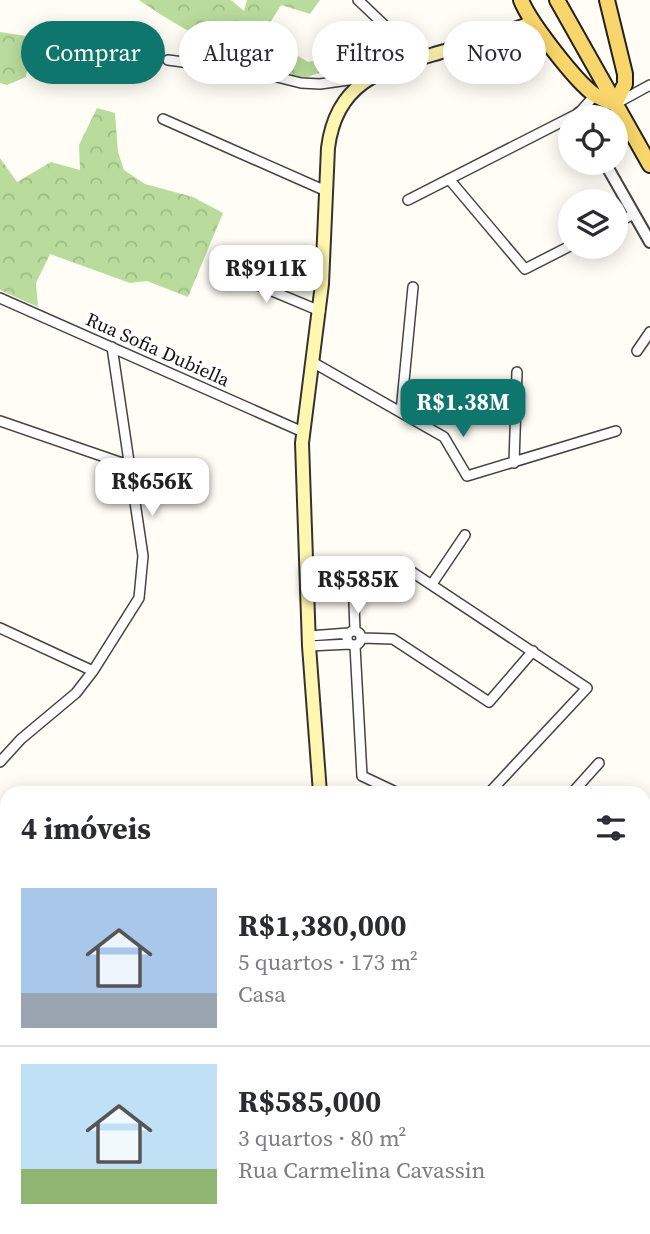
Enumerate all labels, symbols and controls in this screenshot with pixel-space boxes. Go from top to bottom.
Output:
chip: Comprar [21,21,165,84]
chip: Alugar [179,21,298,84]
chip: Filtros [312,21,429,84]
chip: Novo [443,21,546,84]
map controls [558,105,628,259]
button: locate [558,105,628,175]
button: layers [558,189,628,259]
pin: R$911K [209,246,323,305]
text: R$911K [225,252,307,284]
street label: Rua Sofia Dubiella [82,306,234,392]
pin: R$1.38M [398,380,528,439]
text: R$1.38M [416,386,510,418]
pin: R$656K [95,458,209,518]
text: R$656K [111,465,193,497]
pin: R$585K [301,556,415,616]
text: R$585K [317,563,399,595]
text: 4 imóveis [21,808,151,849]
icon: filters [592,809,630,847]
text: R$1,380,000 [238,905,407,946]
icon: home [77,916,161,1000]
text: 5 quartos · 173 m² [238,946,418,978]
text: Casa [238,978,286,1010]
text: R$585,000 [238,1081,381,1122]
icon: home [77,1092,161,1176]
text: 3 quartos · 80 m² [238,1122,407,1154]
text: Rua Carmelina Cavassin [238,1154,485,1186]

